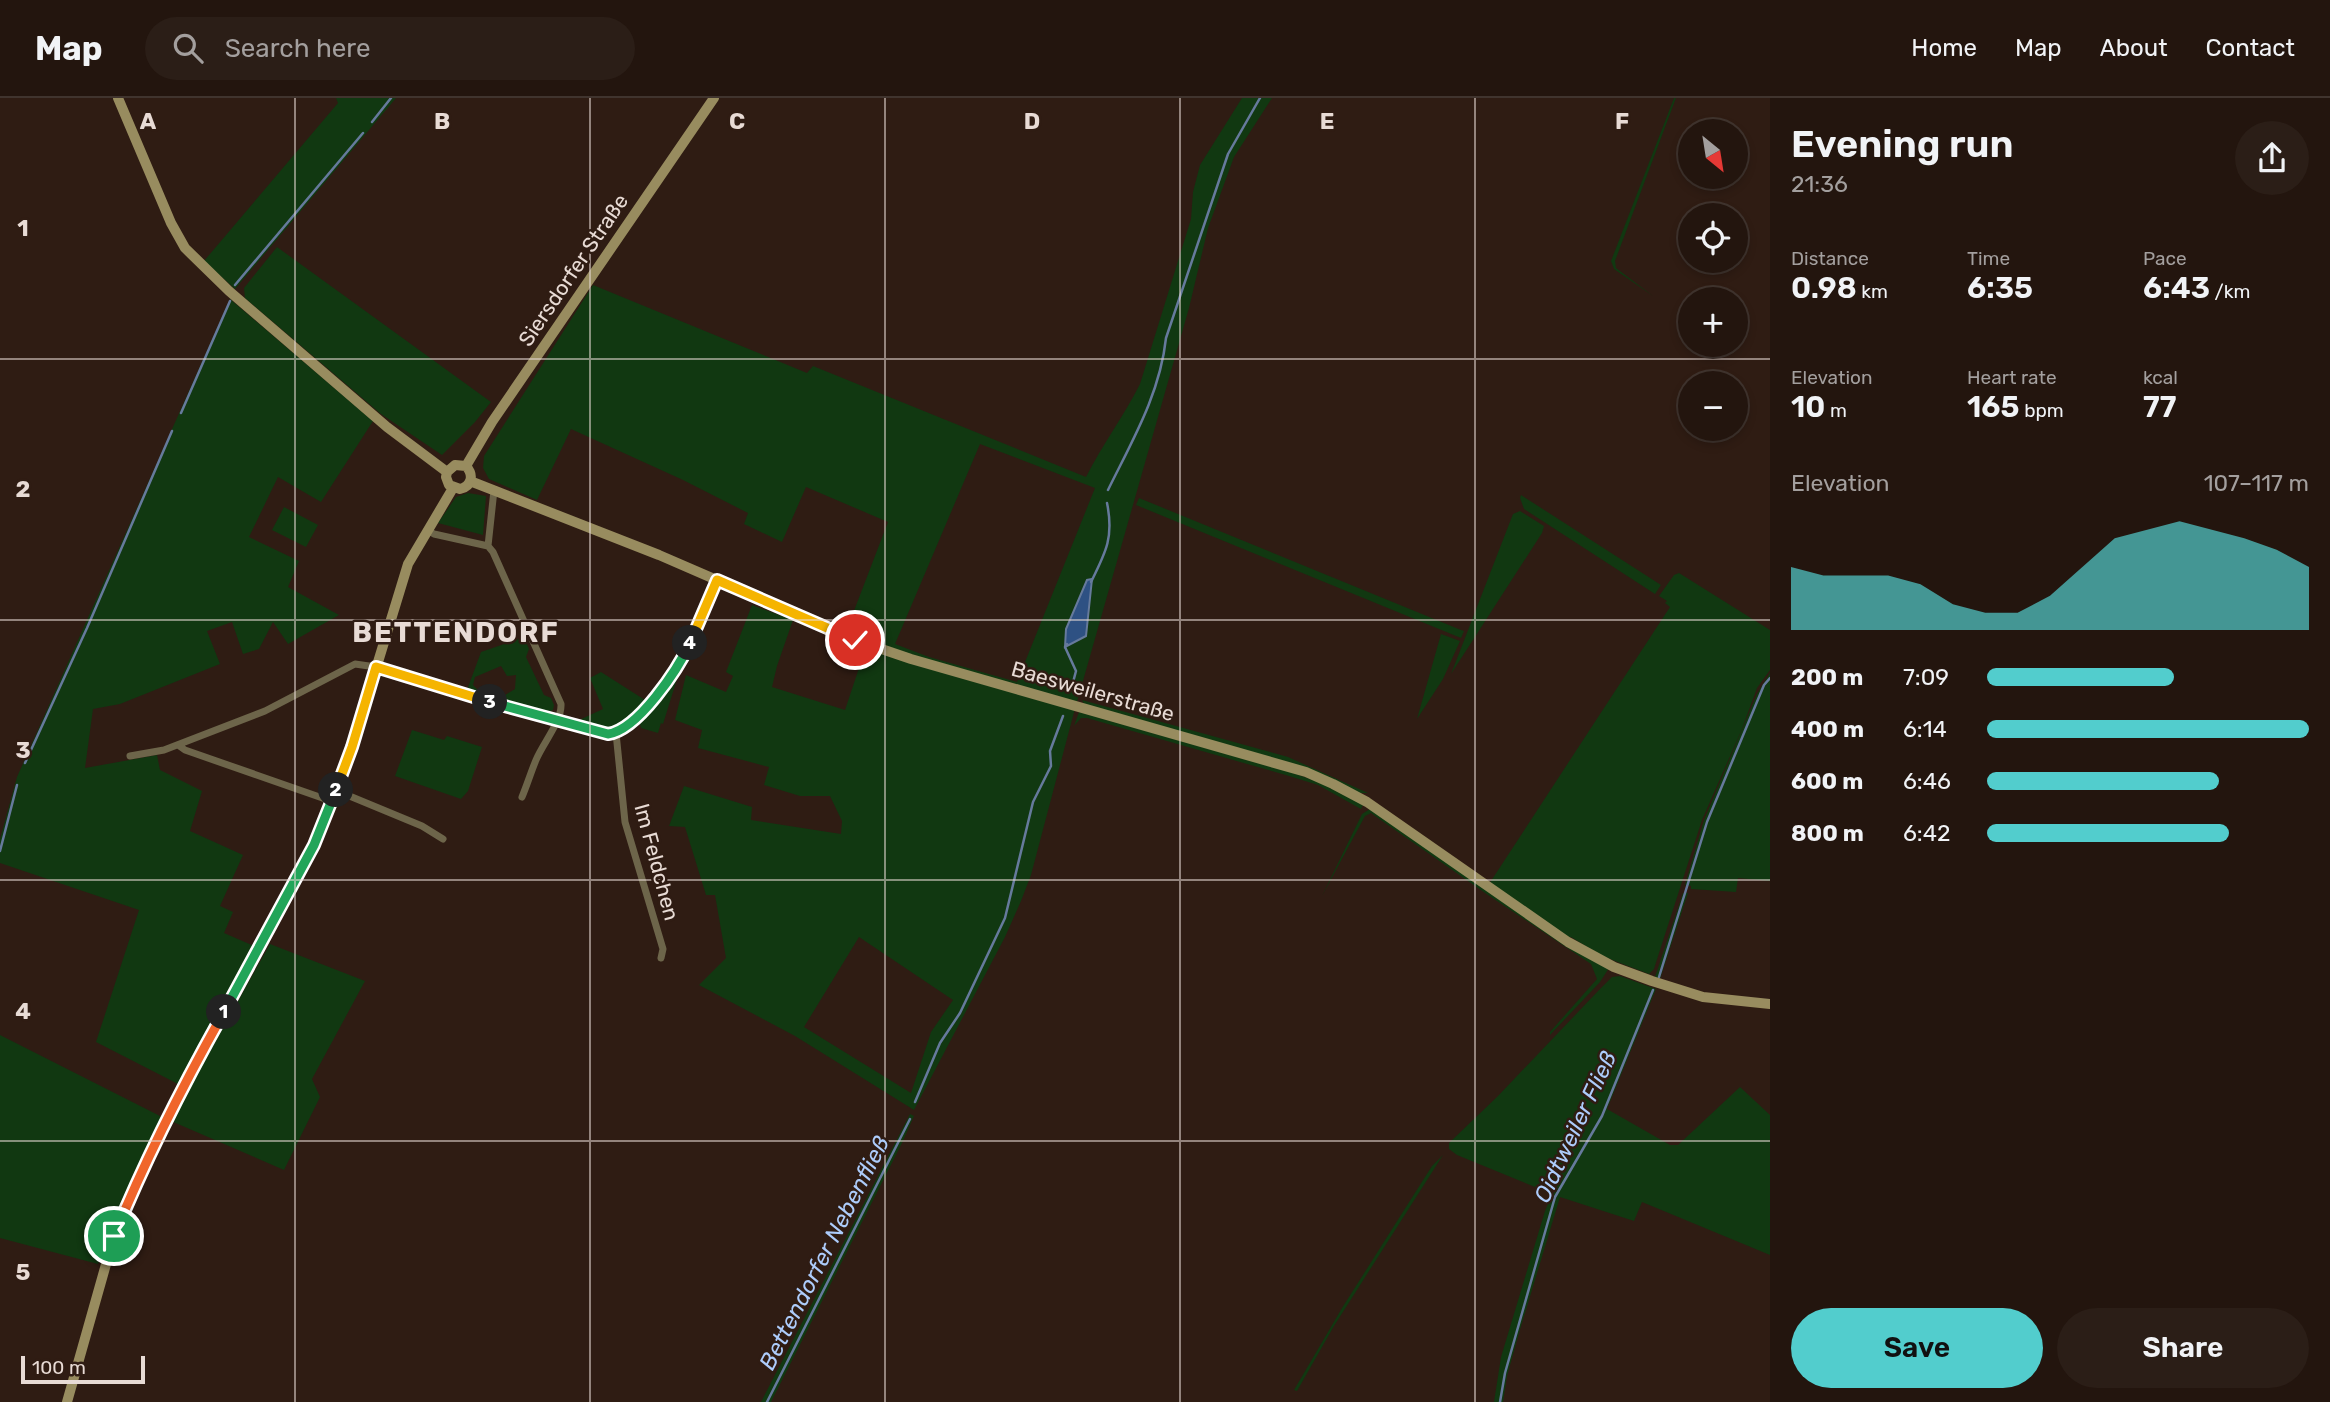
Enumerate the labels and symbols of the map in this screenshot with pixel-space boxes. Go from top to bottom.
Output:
text: A [140,107,157,135]
text: B [434,107,450,135]
text: C [729,107,745,135]
text: D [1024,107,1040,135]
text: E [1320,107,1334,135]
text: F [1615,107,1629,135]
north arrow [1678,119,1748,189]
street label: Siersdorfer Straße [513,189,633,351]
text: 1 [17,214,29,242]
text: 2 [16,475,30,503]
pin [825,610,885,670]
district label: BETTENDORF [352,616,560,649]
pin: 4 [672,626,708,660]
street label: Baesweilerstraße [1009,656,1177,726]
pin: 3 [472,684,508,720]
text: 3 [15,736,31,764]
pin: 2 [318,772,354,808]
street label: Im Feldchen [629,801,685,923]
pin: 1 [206,995,242,1030]
text: 4 [15,997,31,1025]
water label: Oidtweiler Fließ [1528,1046,1622,1207]
water label: Bettendorfer Nebenfließ [753,1131,895,1375]
pin [84,1206,144,1266]
text: 5 [16,1258,31,1286]
scale bar [21,1353,145,1385]

